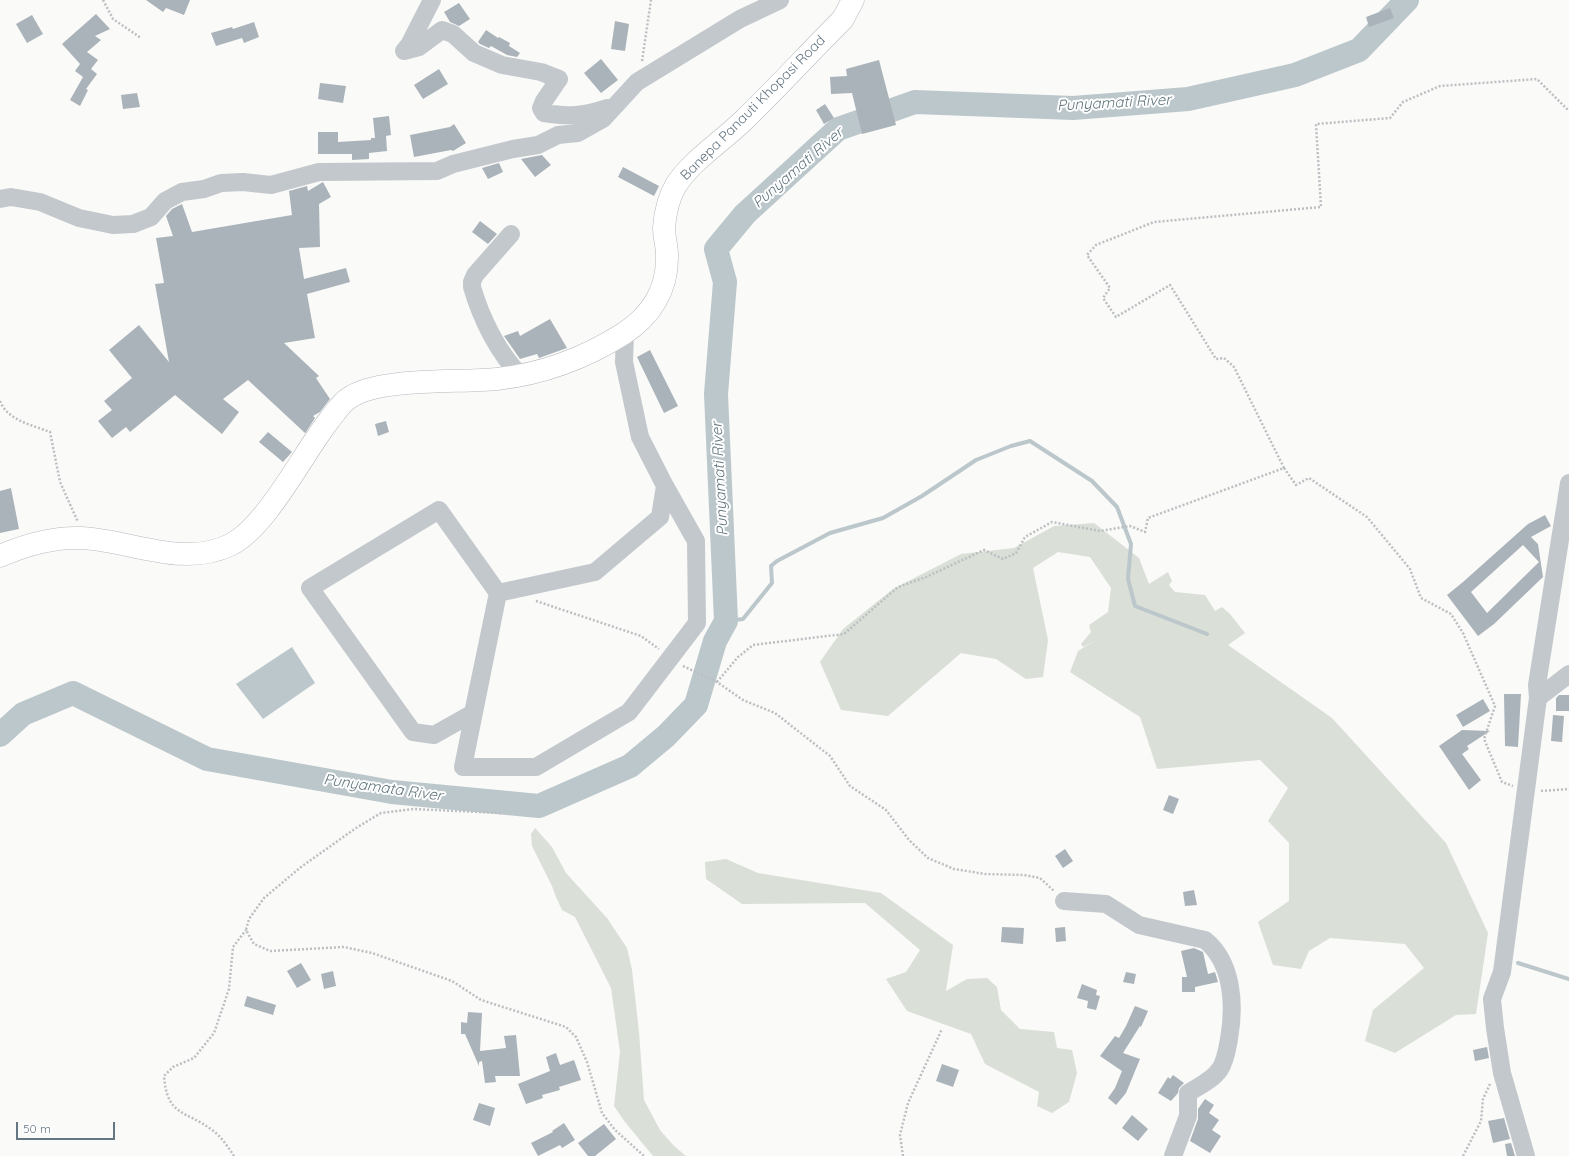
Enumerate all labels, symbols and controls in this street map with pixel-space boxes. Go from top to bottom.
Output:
street label: Banepa Panauti Khopasi Road [677,32,829,184]
water label: Punyamati River [1057,91,1171,115]
water label: Punyamati River [749,124,847,212]
water label: Punyamati River [708,422,732,536]
water label: Punyamata River [322,771,444,805]
scale bar [18,1114,117,1140]
text: 50 m [23,1121,51,1136]

